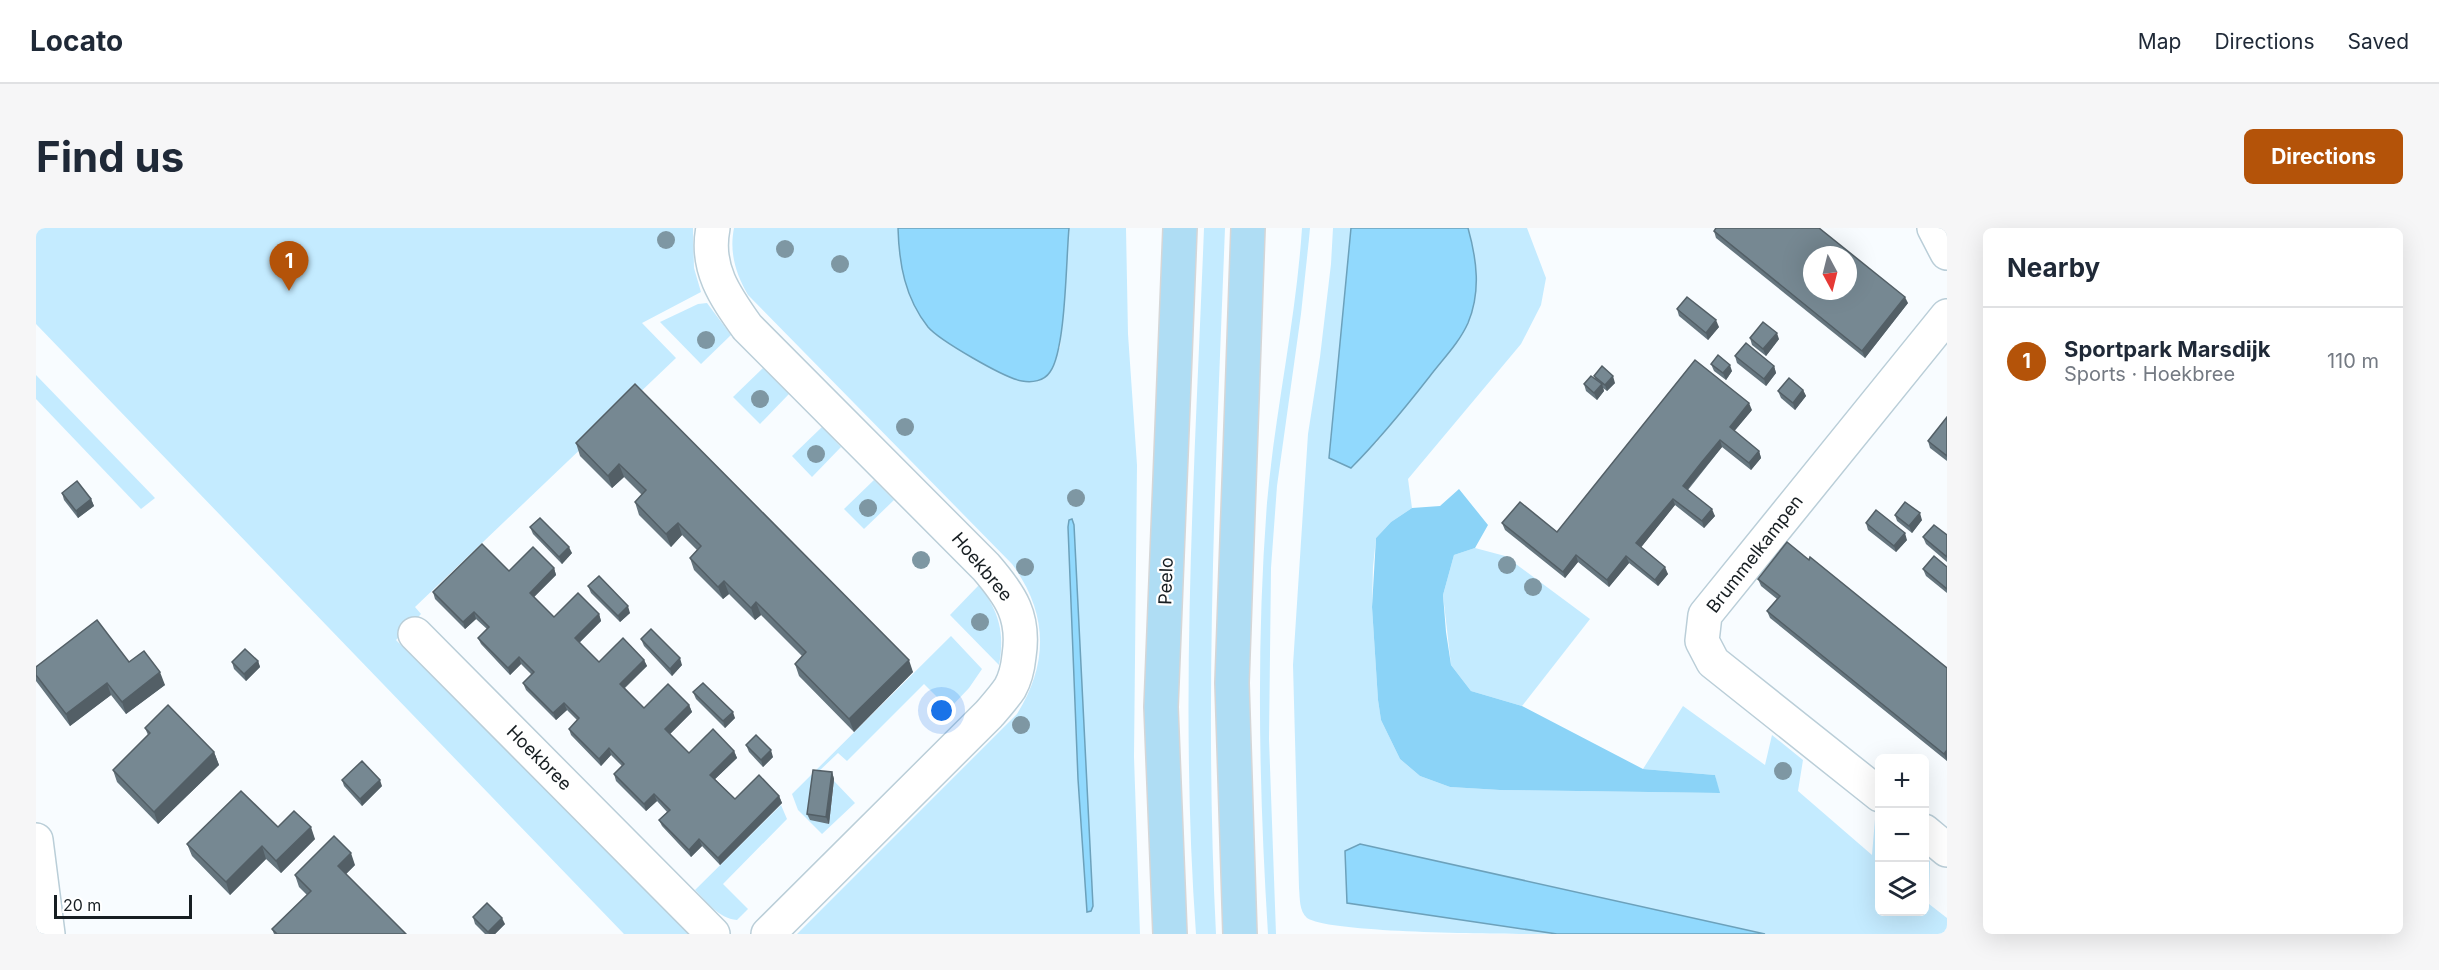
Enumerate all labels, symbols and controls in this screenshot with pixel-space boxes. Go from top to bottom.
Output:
text: Locato [30,24,123,58]
text: Map [2138,29,2181,54]
text: Directions [2214,29,2315,54]
text: Saved [2348,29,2409,54]
button: Directions [2244,129,2403,184]
text: Find us [36,131,184,182]
pin: 1 [270,242,308,291]
north arrow [1803,246,1857,300]
text: Nearby [2007,252,2100,283]
text: Sportpark Marsdijk [2064,336,2270,362]
text: 1 [2022,349,2031,373]
text: 110 m [2327,349,2379,373]
text: Sports · Hoekbree [2064,362,2235,386]
street label: Brummelkampen [1702,491,1807,617]
street label: Hoekbree [948,528,1017,605]
street label: Peelo [1154,557,1177,605]
your location [927,696,956,725]
street label: Hoekbree [503,721,576,794]
map controls [1875,754,1929,916]
button: + [1875,754,1929,808]
button: − [1875,808,1929,862]
button: layers [1875,862,1929,916]
scale bar [54,892,192,920]
text: 20 m [63,895,101,915]

